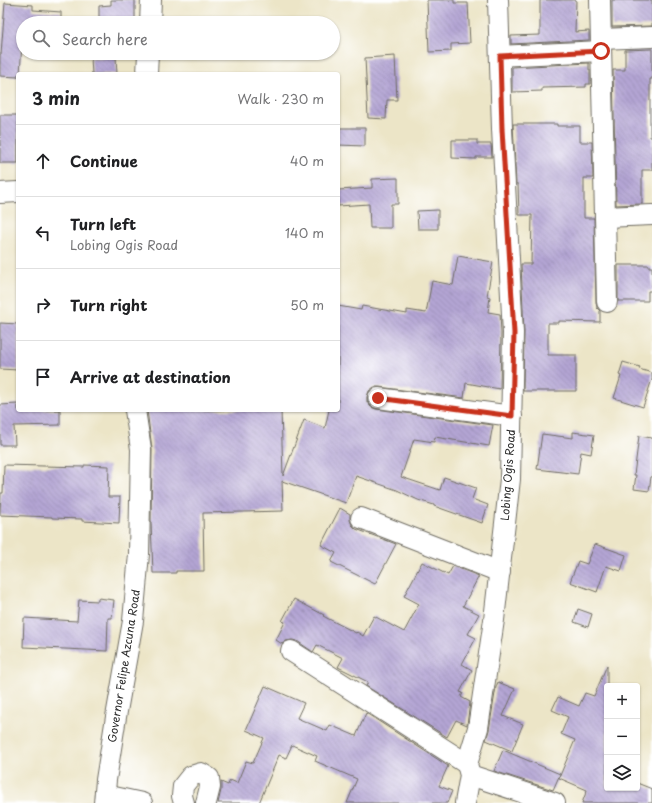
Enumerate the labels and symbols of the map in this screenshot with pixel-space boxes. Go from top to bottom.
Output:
route start [592,42,610,60]
route end [369,389,387,407]
street label: Lobing Ogis Road [496,429,519,521]
street label: Governor Felipe Azcuna Road [103,588,144,744]

